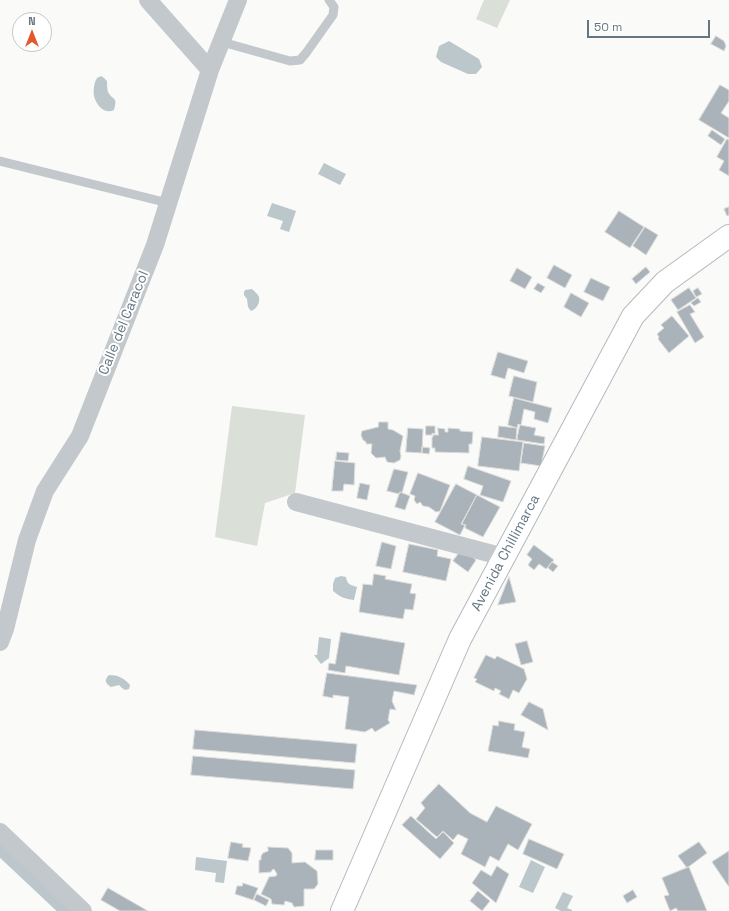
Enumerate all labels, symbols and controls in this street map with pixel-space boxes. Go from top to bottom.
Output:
north arrow [12,12,52,52]
scale bar [589,12,712,38]
text: N [28,14,36,28]
text: 50 m [594,19,622,35]
street label: Calle del Caracol [96,269,152,377]
street label: Avenida Chillimarca [468,492,544,614]

